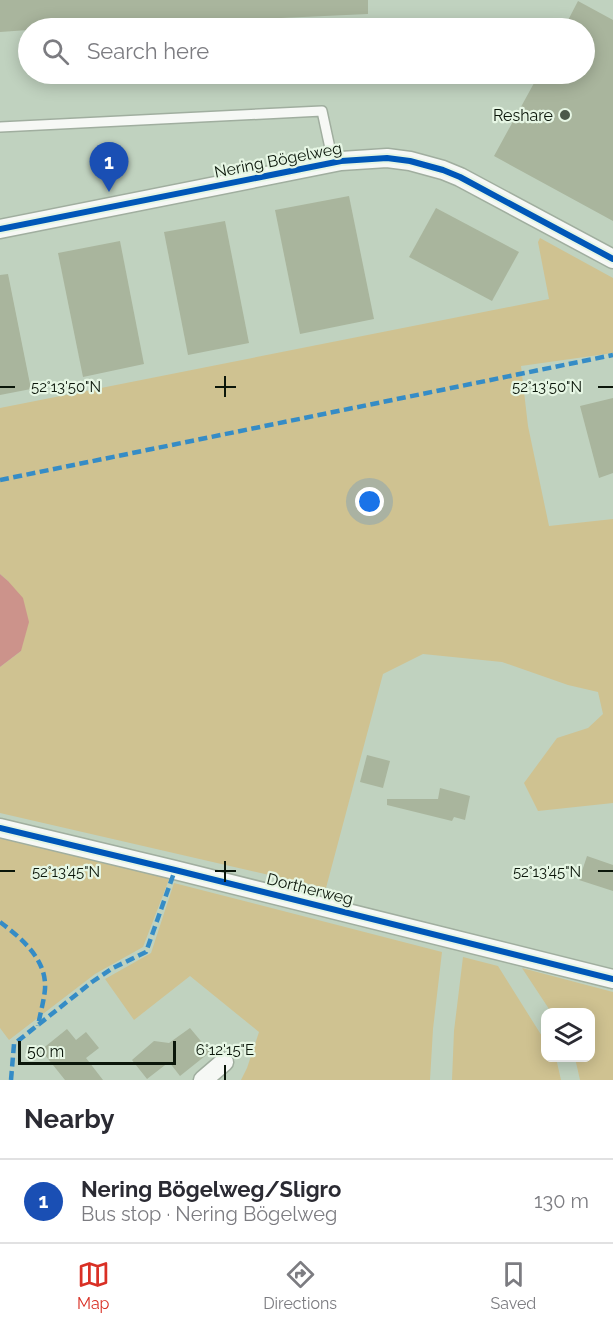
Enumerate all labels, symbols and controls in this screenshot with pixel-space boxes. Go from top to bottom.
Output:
search box [18,18,595,84]
icon: search [39,35,72,68]
text: Search here [87,38,209,64]
place label: Reshare [493,106,553,125]
marker: Reshare [558,108,572,122]
street label: Nering Bögelweg [213,138,343,182]
pin: 1 [90,142,128,192]
text: 52°13'50"N [31,378,101,396]
text: 52°13'50"N [512,378,582,396]
your location [355,487,384,516]
text: 52°13'45"N [32,863,100,881]
text: 52°13'45"N [513,863,581,881]
street label: Dortherweg [265,869,355,909]
map controls [541,1008,595,1062]
button: layers [541,1008,595,1062]
scale bar [18,1038,176,1066]
text: 6°12'15"E [196,1041,254,1059]
text: 50 m [27,1042,64,1061]
text: Nearby [24,1104,114,1134]
text: Nering Bögelweg/Sligro [81,1176,341,1202]
text: 1 [39,1189,48,1213]
text: 130 m [534,1189,589,1213]
text: Bus stop · Nering Bögelweg [81,1202,337,1226]
tab: Map [77,1258,110,1313]
tab: Directions [263,1258,337,1313]
tab: Saved [490,1258,536,1313]

